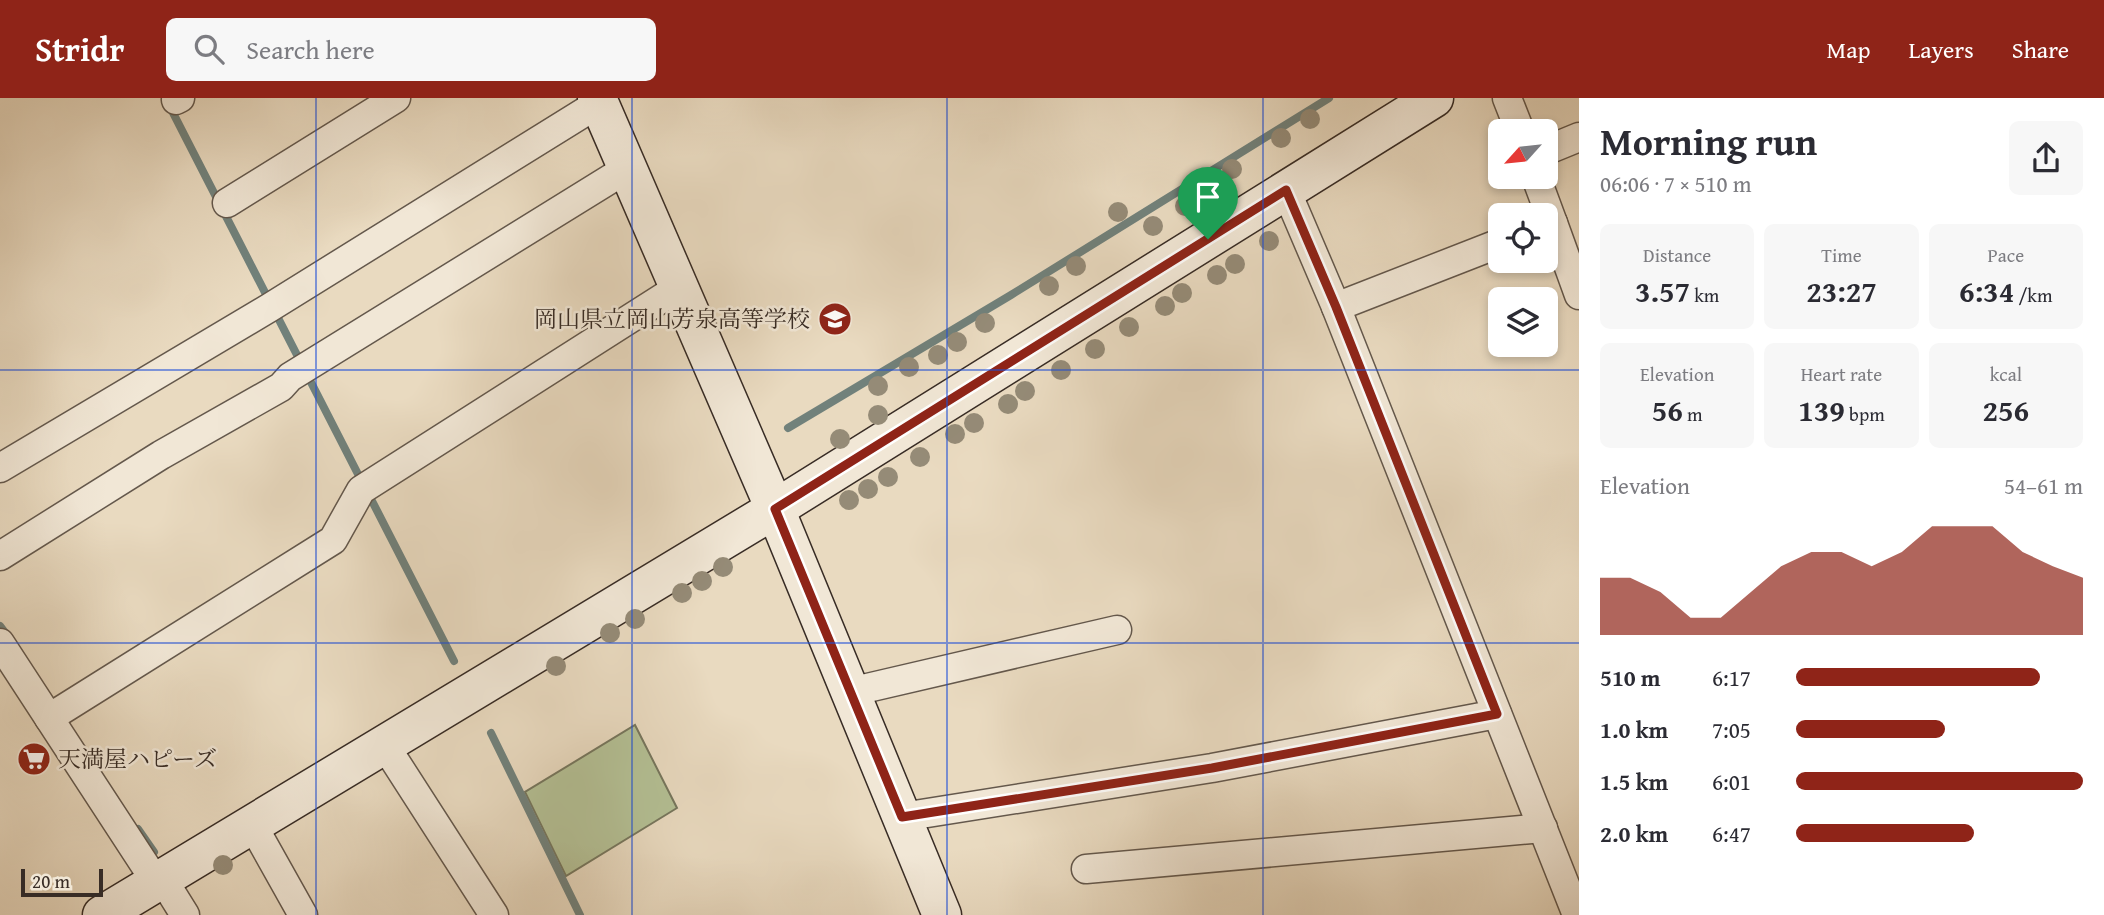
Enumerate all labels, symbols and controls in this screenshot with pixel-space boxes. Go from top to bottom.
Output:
search box [166,18,656,81]
text: Stridr [35,25,124,73]
icon: search [190,30,228,68]
text: Search here [246,30,375,69]
text: Map [1827,32,1870,67]
text: Layers [1908,32,1974,67]
text: Share [2012,32,2069,67]
text: Morning run [1600,113,1817,169]
north arrow [1488,119,1558,189]
map controls [1488,119,1558,357]
button: share [2009,121,2083,195]
pin [1178,167,1238,239]
text: 06:06 · 7 × 510 m [1600,167,1752,200]
icon: arrive [1189,178,1227,216]
button: locate [1488,203,1558,273]
text: Distance [1643,241,1711,269]
text: Time [1821,241,1862,269]
text: Pace [1988,241,2024,269]
text: 3.57 [1635,269,1690,313]
text: 23:27 [1806,269,1877,313]
text: 6:34 [1959,269,2014,313]
text: km [1690,281,1719,309]
text: /km [2014,281,2053,309]
button: layers [1488,287,1558,357]
school or university icon: 岡山県立岡山芳泉高等学校 [816,300,854,338]
place label: 岡山県立岡山芳泉高等学校 [534,302,810,335]
text: Elevation [1640,360,1714,388]
text: Heart rate [1801,360,1882,388]
text: kcal [1990,360,2022,388]
text: 56 [1652,388,1683,432]
text: 139 [1798,388,1845,432]
text: 256 [1983,388,2029,432]
text: m [1683,400,1703,428]
text: bpm [1845,400,1885,428]
text: Elevation [1600,469,1690,502]
text: 54–61 m [2004,469,2083,502]
text: 510 m [1600,661,1661,694]
text: 6:17 [1712,661,1751,694]
text: 1.0 km [1600,713,1668,746]
text: 7:05 [1712,713,1751,746]
supermarket icon: 天満屋ハピーズ [15,740,53,778]
place label: 天満屋ハピーズ [58,742,217,775]
text: 1.5 km [1600,765,1668,798]
text: 6:01 [1712,765,1751,798]
text: 2.0 km [1600,817,1668,850]
text: 6:47 [1712,817,1751,850]
scale bar [21,866,103,898]
text: 20 m [32,867,70,895]

